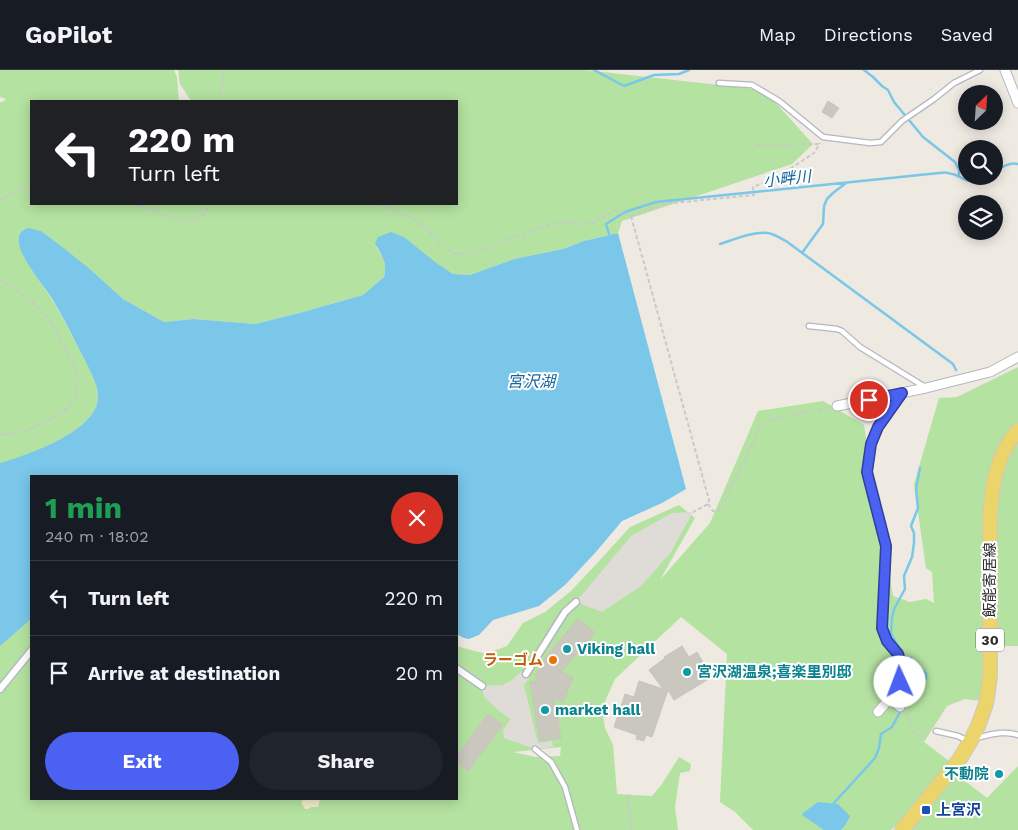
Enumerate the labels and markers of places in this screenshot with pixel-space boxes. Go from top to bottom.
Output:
pin [848,379,890,421]
place label: Viking hall [577,640,655,658]
marker: Viking hall [561,643,573,655]
place label: ラーゴム [483,651,543,669]
marker: ラーゴム [547,654,559,666]
place label: 宮沢湖温泉;喜楽里別邸 [697,663,852,681]
marker: 宮沢湖温泉;喜楽里別邸 [681,666,693,678]
place label: market hall [555,701,641,719]
marker: market hall [539,704,551,716]
place label: 不動院 [944,765,989,783]
marker: 不動院 [993,768,1005,780]
place label: 上宮沢 [936,801,981,819]
marker: 上宮沢 [920,804,932,816]

